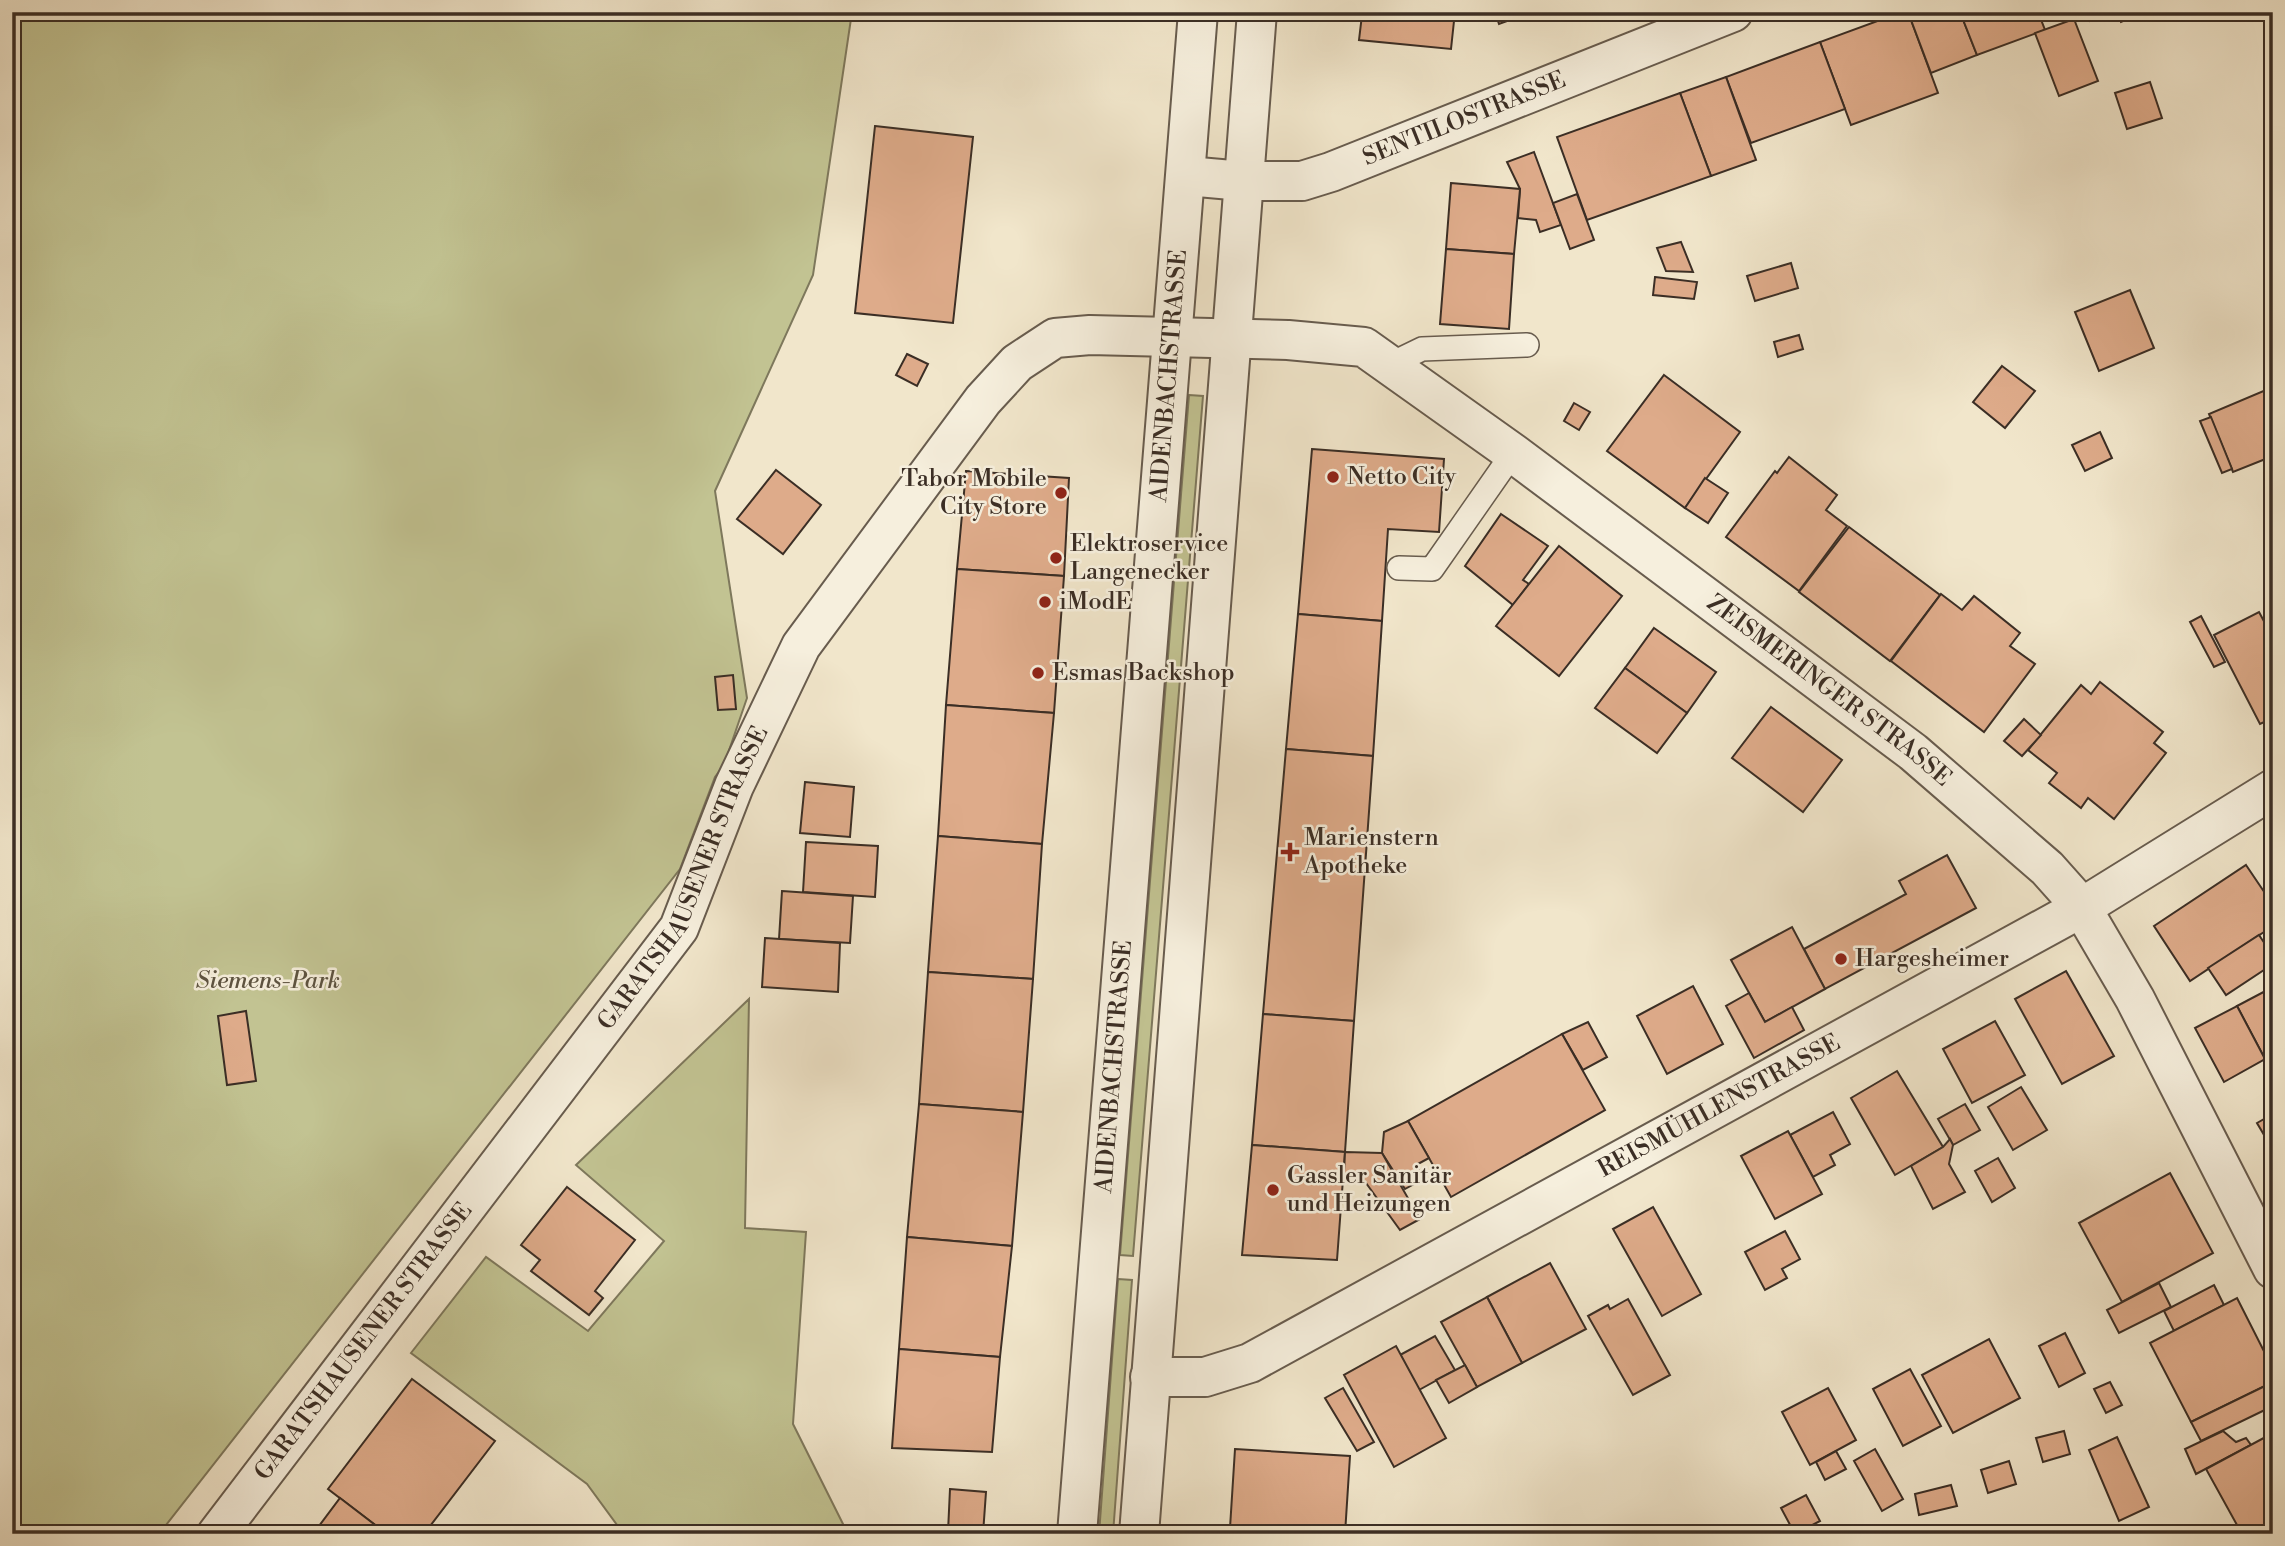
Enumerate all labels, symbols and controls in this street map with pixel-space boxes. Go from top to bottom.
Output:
street label: SENTILOSTRASSE [1358,65,1570,173]
street label: AIDENBACHSTRASSE [1144,248,1194,504]
place label: Netto City [1347,462,1456,492]
place label: Tabor Mobile City Store [901,464,1047,522]
marker: Netto City [1325,469,1341,485]
marker: Tabor Mobile City Store [1053,485,1069,501]
place label: Elektroservice Langenecker [1070,529,1228,587]
marker: Elektroservice Langenecker [1048,550,1064,566]
place label: iModE [1059,587,1132,617]
street label: ZEISMERINGER STRASSE [1701,588,1957,793]
marker: iModE [1037,594,1053,610]
place label: Esmas Backshop [1052,658,1235,688]
marker: Esmas Backshop [1030,665,1046,681]
street label: GARATSHAUSENER STRASSE [591,721,775,1036]
place label: Marienstern Apotheke [1303,823,1439,881]
marker: Marienstern Apotheke [1282,844,1298,860]
street label: AIDENBACHSTRASSE [1089,939,1139,1195]
place label: Hargesheimer [1855,944,2009,974]
marker: Hargesheimer [1833,951,1849,967]
park label: Siemens-Park [196,966,340,996]
street label: REISMÜHLENSTRASSE [1593,1028,1846,1185]
place label: Gassler Sanitär und Heizungen [1287,1161,1452,1219]
marker: Gassler Sanitär und Heizungen [1265,1182,1281,1198]
street label: GARATSHAUSENER STRASSE [248,1197,479,1487]

